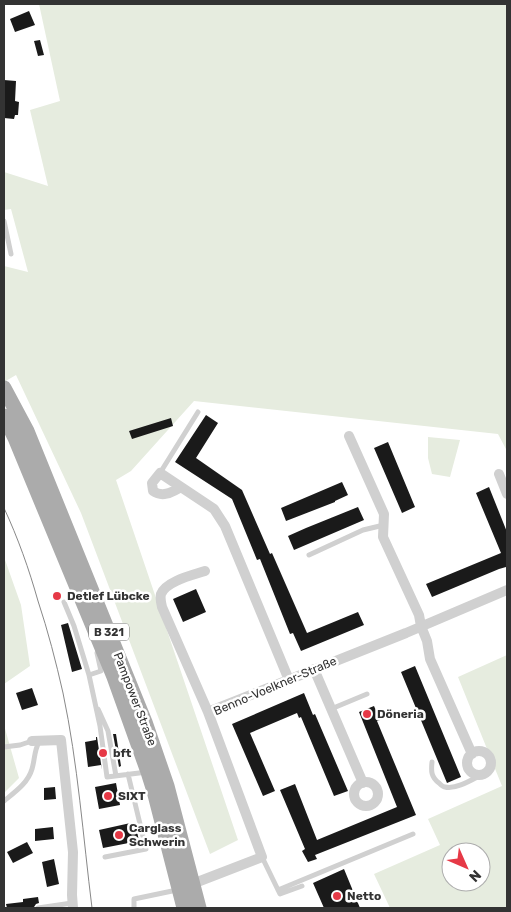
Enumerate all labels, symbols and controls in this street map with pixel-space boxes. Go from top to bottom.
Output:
place label: Detlef Lübcke [67,589,150,603]
marker: Detlef Lübcke [51,590,63,602]
road number: B 321 [89,624,129,640]
street label: Pampower Straße [111,650,159,748]
street label: Benno-Voelkner-Straße [211,654,339,718]
place label: Döneria [377,707,424,721]
marker: Döneria [361,708,373,720]
place label: bft [113,746,132,760]
marker: bft [97,747,109,759]
place label: SIXT [118,789,146,803]
marker: SIXT [102,790,114,802]
place label: Carglass Schwerin [129,821,186,849]
marker: Carglass Schwerin [113,829,125,841]
north arrow [441,842,491,892]
text: N [465,866,484,885]
place label: Netto [347,889,381,903]
marker: Netto [331,890,343,902]

